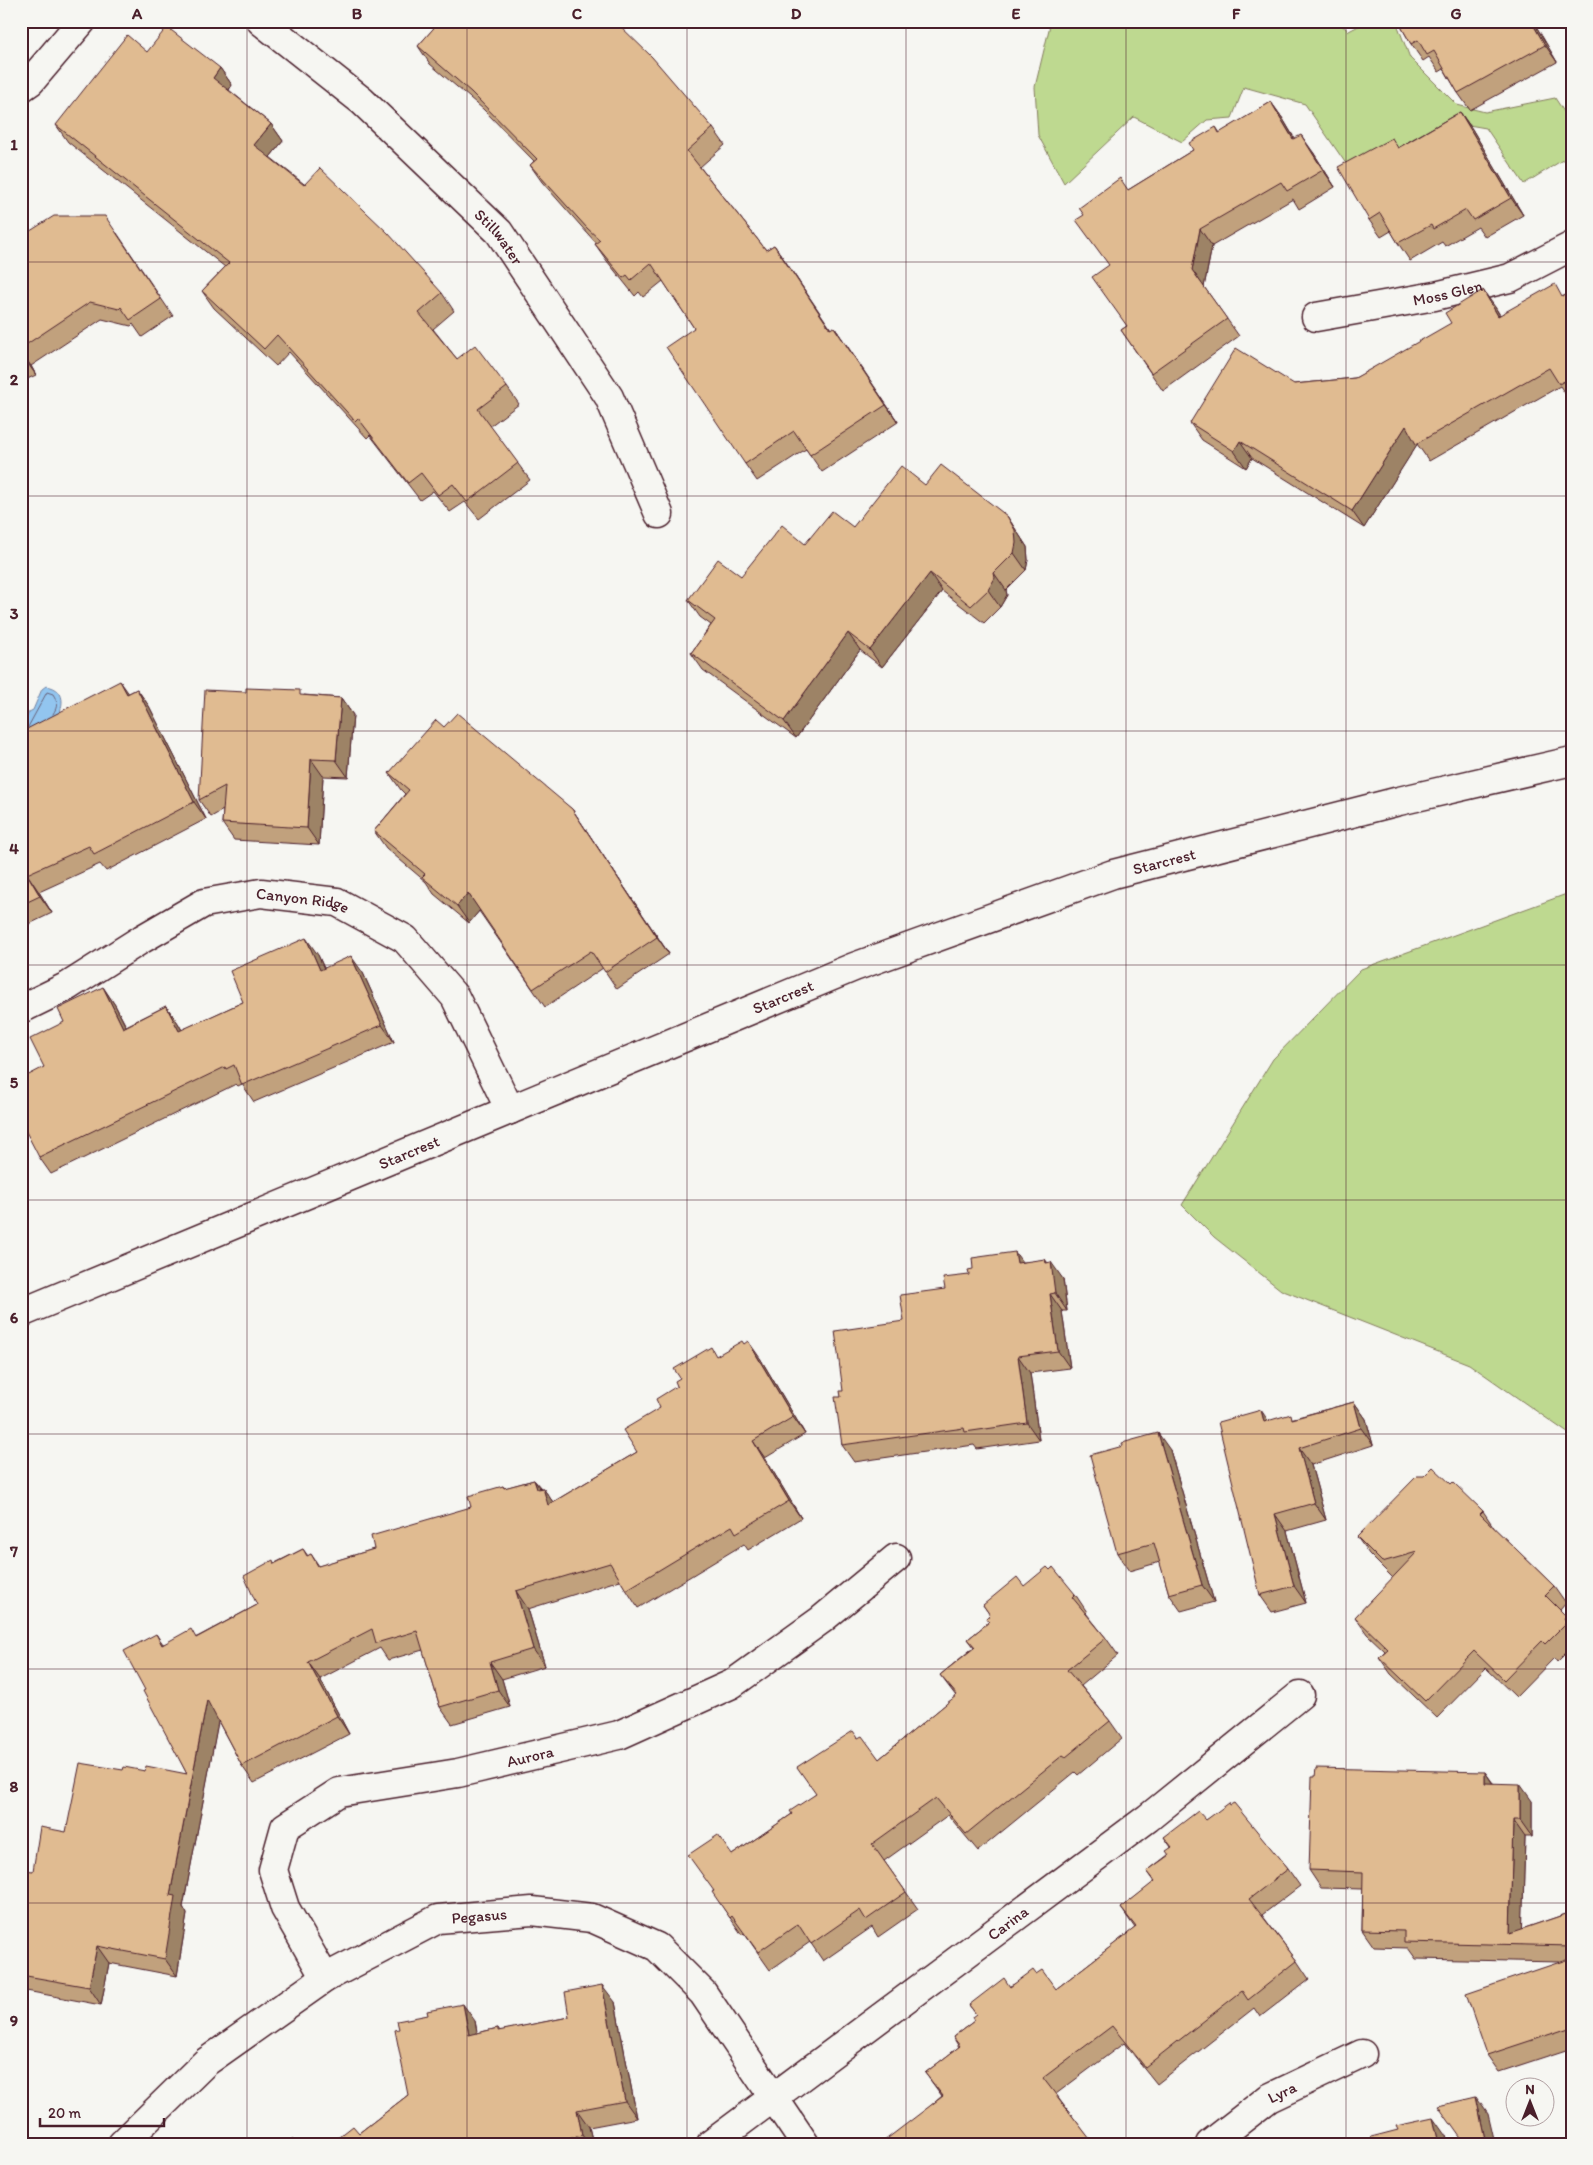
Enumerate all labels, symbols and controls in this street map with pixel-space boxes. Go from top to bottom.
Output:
text: A [131,4,143,23]
text: B [352,4,363,23]
text: C [572,4,583,23]
text: D [791,4,802,23]
text: E [1012,4,1021,23]
text: F [1232,4,1241,23]
text: G [1450,4,1462,23]
text: 1 [10,135,18,154]
street label: Stillwater [471,204,528,269]
street label: Moss Glen [1411,275,1484,309]
text: 2 [10,370,19,389]
text: 3 [10,604,19,623]
text: 4 [9,839,19,858]
street label: Starcrest [1131,844,1198,878]
street label: Canyon Ridge [255,883,353,917]
street label: Starcrest [750,975,816,1018]
text: 5 [10,1073,19,1092]
street label: Starcrest [376,1131,442,1173]
text: 6 [10,1308,19,1327]
text: 7 [9,1542,18,1561]
street label: Aurora [505,1741,556,1771]
text: 8 [10,1777,19,1796]
street label: Carina [983,1901,1032,1944]
street label: Pegasus [451,1904,508,1927]
text: 9 [10,2011,18,2030]
street label: Lyra [1264,2077,1300,2107]
north arrow [1506,2078,1556,2128]
text: N [1525,2081,1535,2098]
scale bar [40,2095,164,2127]
text: 20 m [48,2104,82,2122]

